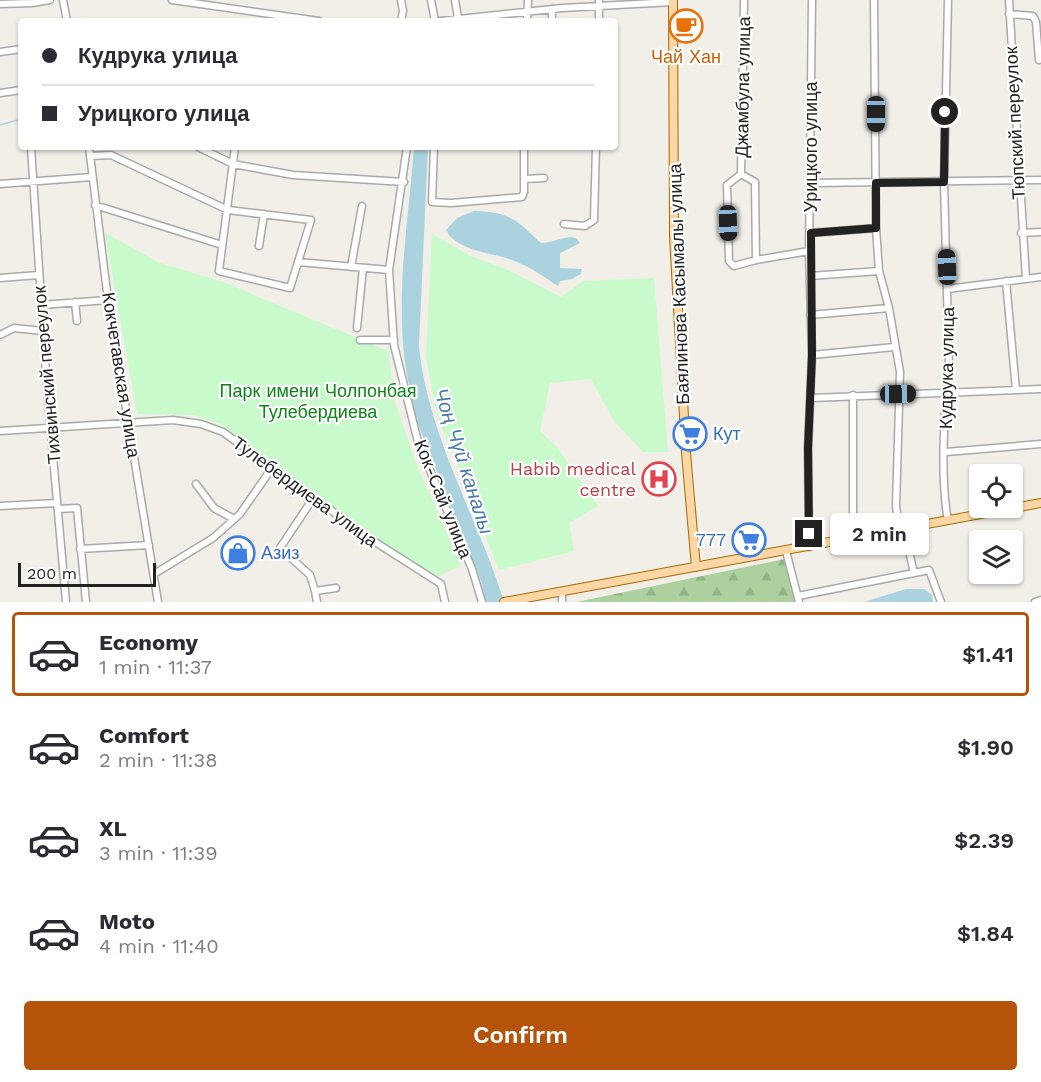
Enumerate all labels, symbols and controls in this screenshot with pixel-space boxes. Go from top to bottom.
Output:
cafe icon: Чай Хан [668,8,704,44]
street label: Джамбула улица [731,15,754,158]
text: Кудрука улица [78,43,237,68]
place label: Чай Хан [651,46,721,67]
street label: Тюпский переулок [1000,46,1029,200]
street label: Урицкого улица [800,81,821,212]
car [867,96,885,132]
route start [931,98,958,125]
text: Урицкого улица [78,101,250,126]
street label: Баялинова Касымалы улица [664,162,693,405]
car [718,205,738,241]
car [937,249,957,285]
street label: Тихвинский переулок [28,285,65,465]
street label: Кокчетавская улица [98,291,145,460]
street label: Кудрука улица [935,306,958,429]
park label: Парк имени Чолпонбая Тулебердиева [219,380,417,422]
water label: Чоң Чүй каналы [429,385,499,537]
car [880,385,916,403]
supermarket icon: Кут [672,416,708,452]
place label: Кут [713,423,741,444]
street label: Тулебердиева улица [229,432,383,552]
street label: Кок-Сай улица [410,436,477,562]
place label: Habib medical centre [510,458,636,500]
hospital icon: Habib medical centre [641,461,677,497]
map controls [969,464,1023,584]
button: locate [969,464,1023,518]
callout: 2 min [830,513,929,555]
route end [795,520,822,547]
supermarket icon: 777 [731,522,767,558]
text: 2 min [852,522,907,546]
place label: 777 [696,529,726,550]
button: layers [969,530,1023,584]
shop icon: Азиз [220,535,256,571]
place label: Азиз [261,542,300,563]
scale bar [18,560,156,588]
text: 200 m [27,564,77,583]
icon: car [27,627,81,681]
text: Economy [99,630,198,655]
text: $1.41 [962,642,1014,667]
text: 1 min · 11:37 [99,655,212,679]
icon: car [27,720,81,774]
text: Comfort [99,723,189,748]
text: $1.90 [957,735,1014,760]
text: 2 min · 11:38 [99,748,218,772]
icon: car [27,813,81,867]
text: XL [99,816,127,841]
text: $2.39 [954,828,1014,853]
text: 3 min · 11:39 [99,841,218,865]
icon: car [27,906,81,960]
text: Moto [99,909,155,934]
text: $1.84 [957,921,1014,946]
text: 4 min · 11:40 [99,934,219,958]
button: Confirm [24,1001,1017,1070]

